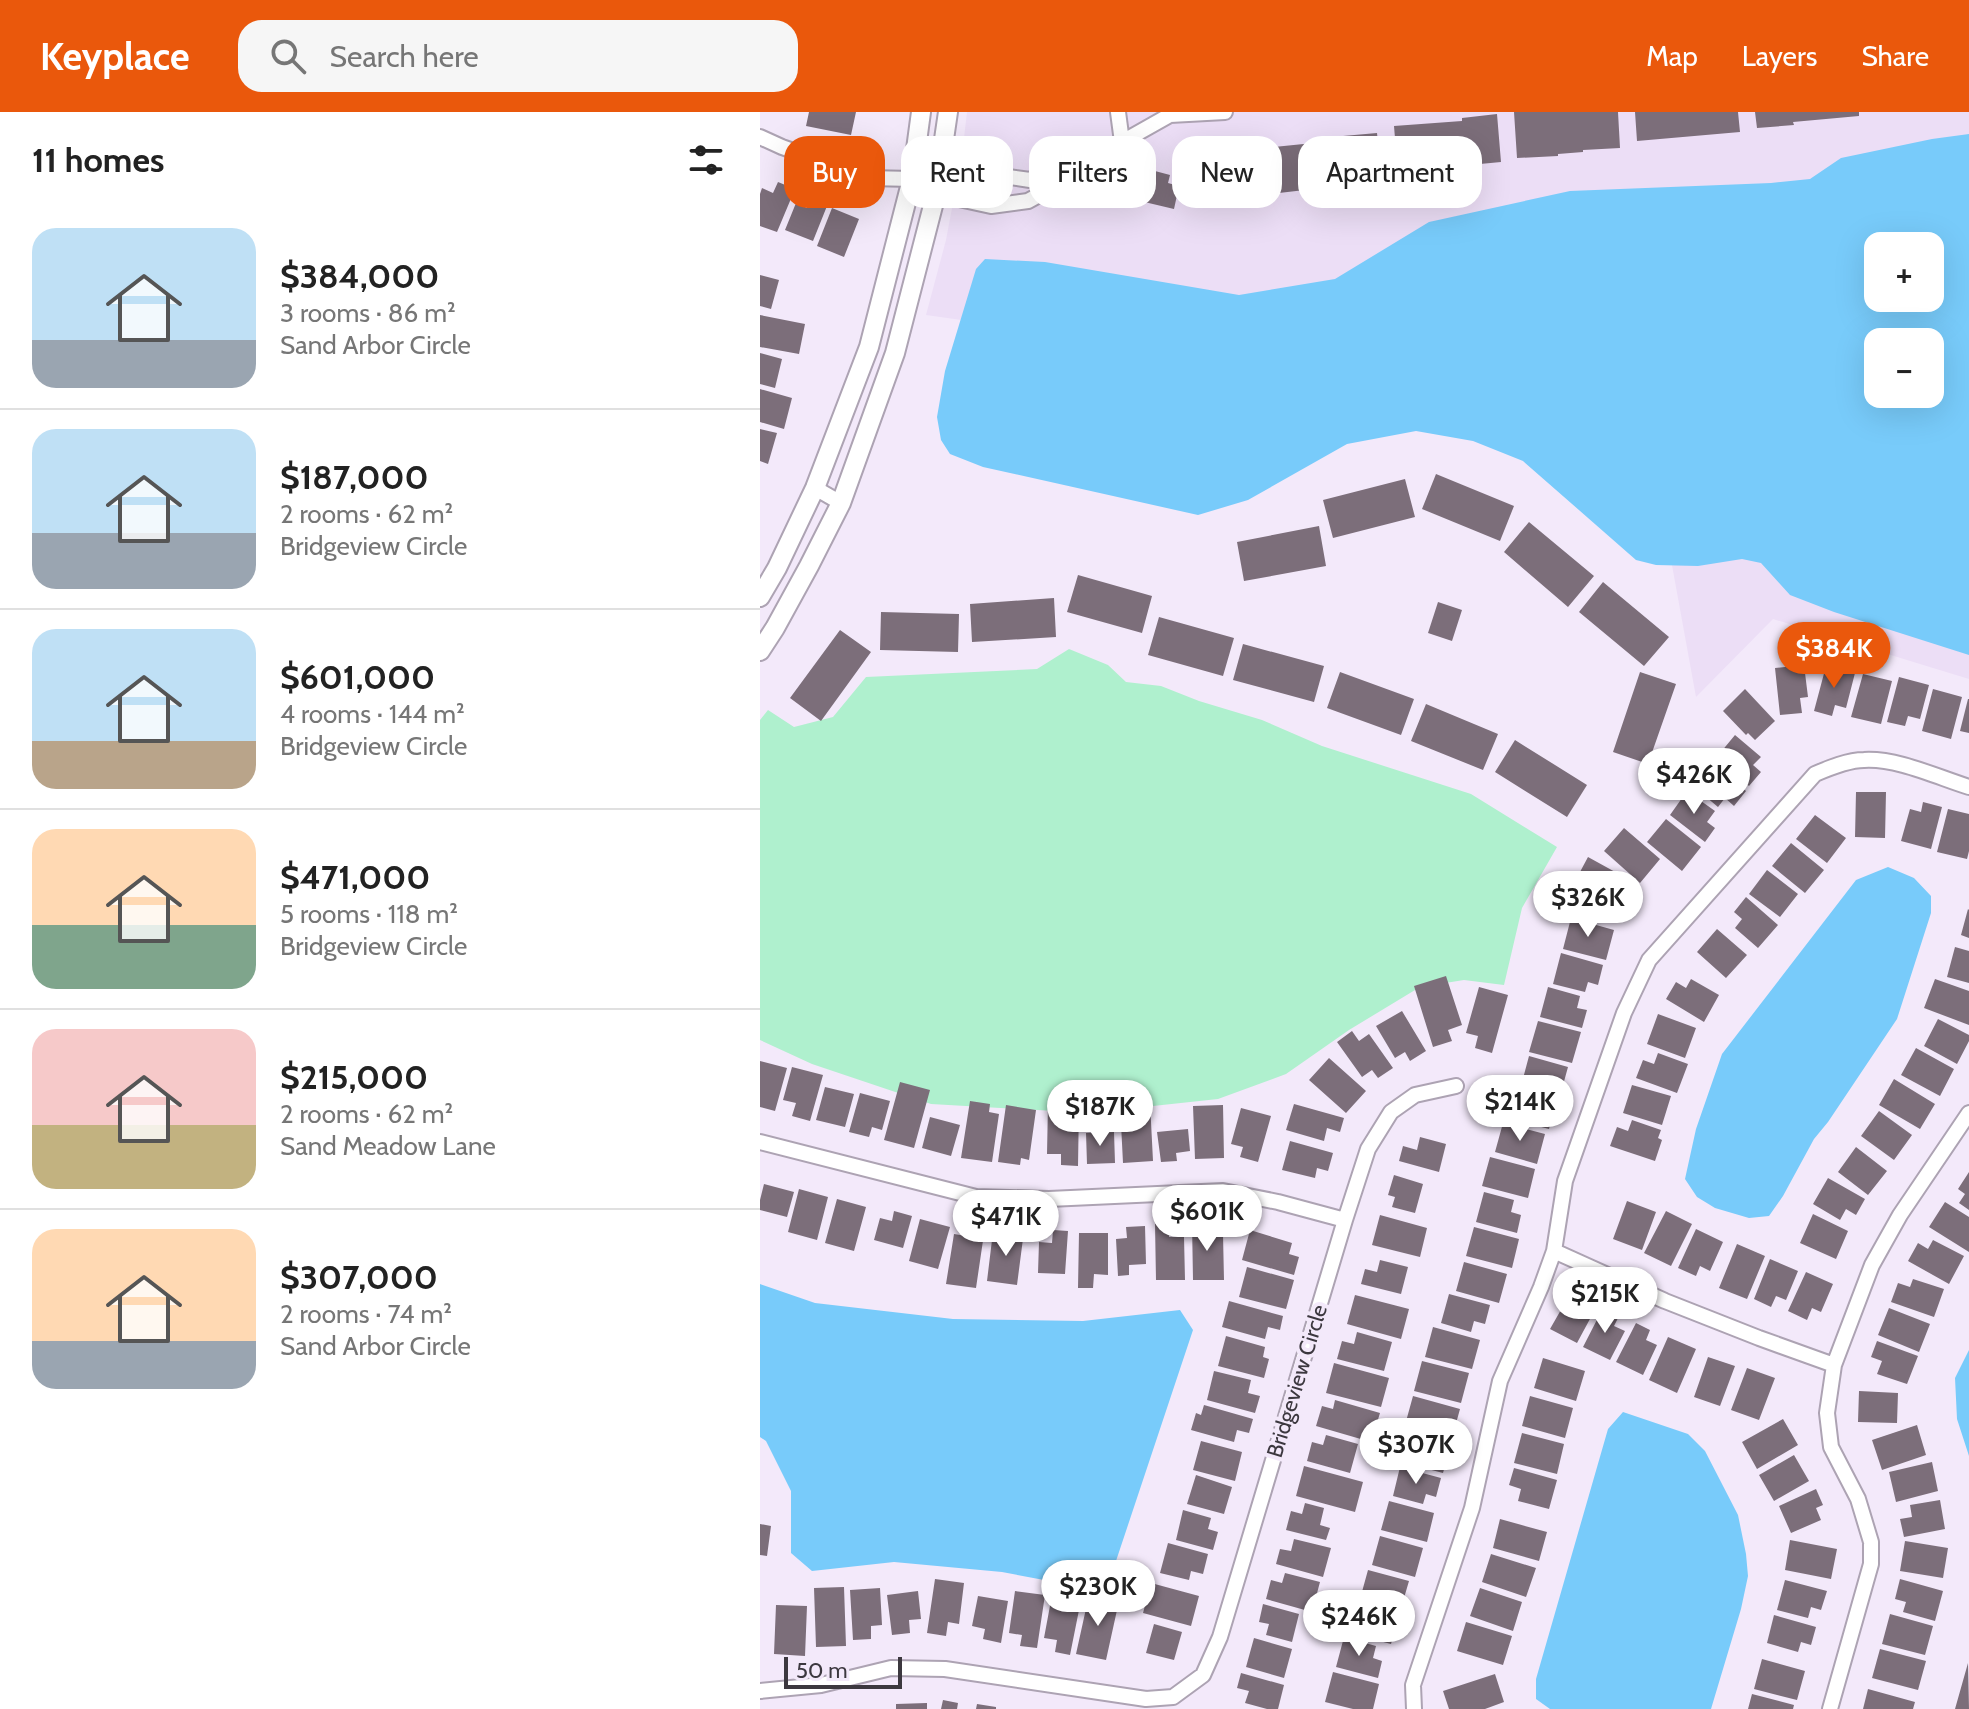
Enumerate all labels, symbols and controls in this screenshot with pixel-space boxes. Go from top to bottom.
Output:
search box [238,20,798,92]
text: Keyplace [40,33,190,80]
icon: search [266,34,310,78]
text: Search here [330,38,479,75]
text: Map [1646,39,1698,73]
text: Layers [1742,39,1817,73]
text: Share [1861,39,1929,73]
chip: Buy [784,136,885,208]
chip: Rent [901,136,1013,208]
chip: Filters [1029,136,1156,208]
chip: New [1172,136,1282,208]
chip: Apartment [1298,136,1482,208]
icon: filters [684,138,728,182]
text: 11 homes [32,139,164,181]
map controls [1864,232,1944,408]
button: + [1864,232,1944,312]
text: $384,000 [280,255,439,297]
icon: home [96,260,192,356]
text: 3 rooms · 86 m² [280,297,456,329]
button: − [1864,328,1944,408]
text: Sand Arbor Circle [280,329,471,361]
text: $187,000 [280,456,429,498]
icon: home [96,461,192,557]
text: 2 rooms · 62 m² [280,498,453,530]
text: Bridgeview Circle [280,530,467,562]
pin: $384K [1778,622,1890,690]
text: $384K [1795,632,1873,664]
text: $601,000 [280,656,435,698]
icon: home [96,661,192,757]
text: 4 rooms · 144 m² [280,698,465,730]
text: Bridgeview Circle [280,730,467,762]
pin: $426K [1638,748,1750,816]
text: $426K [1656,758,1732,790]
text: $471,000 [280,856,430,898]
icon: home [96,861,192,957]
pin: $326K [1532,871,1644,939]
text: $326K [1551,881,1625,913]
text: 5 rooms · 118 m² [280,898,458,930]
text: Bridgeview Circle [280,930,467,962]
text: $215,000 [280,1056,428,1098]
icon: home [96,1061,192,1157]
pin: $214K [1464,1075,1576,1143]
pin: $187K [1044,1080,1156,1148]
text: $214K [1485,1085,1555,1117]
text: $187K [1065,1090,1135,1122]
text: 2 rooms · 62 m² [280,1098,453,1130]
text: Sand Meadow Lane [280,1130,496,1162]
pin: $601K [1151,1185,1263,1253]
pin: $471K [950,1190,1062,1258]
text: $601K [1170,1195,1244,1227]
text: $471K [971,1200,1041,1232]
text: $307,000 [280,1256,438,1298]
icon: home [96,1261,192,1357]
pin: $215K [1549,1267,1661,1335]
text: $215K [1571,1277,1639,1309]
text: 2 rooms · 74 m² [280,1298,452,1330]
street label: Bridgeview Circle [1261,1301,1333,1461]
text: Sand Arbor Circle [280,1330,471,1362]
pin: $307K [1360,1418,1472,1486]
text: $307K [1377,1428,1455,1460]
pin: $230K [1042,1560,1154,1628]
text: $230K [1059,1570,1137,1602]
pin: $246K [1303,1590,1415,1658]
text: $246K [1321,1600,1397,1632]
scale bar [784,1653,902,1689]
text: 50 m [796,1657,848,1684]

